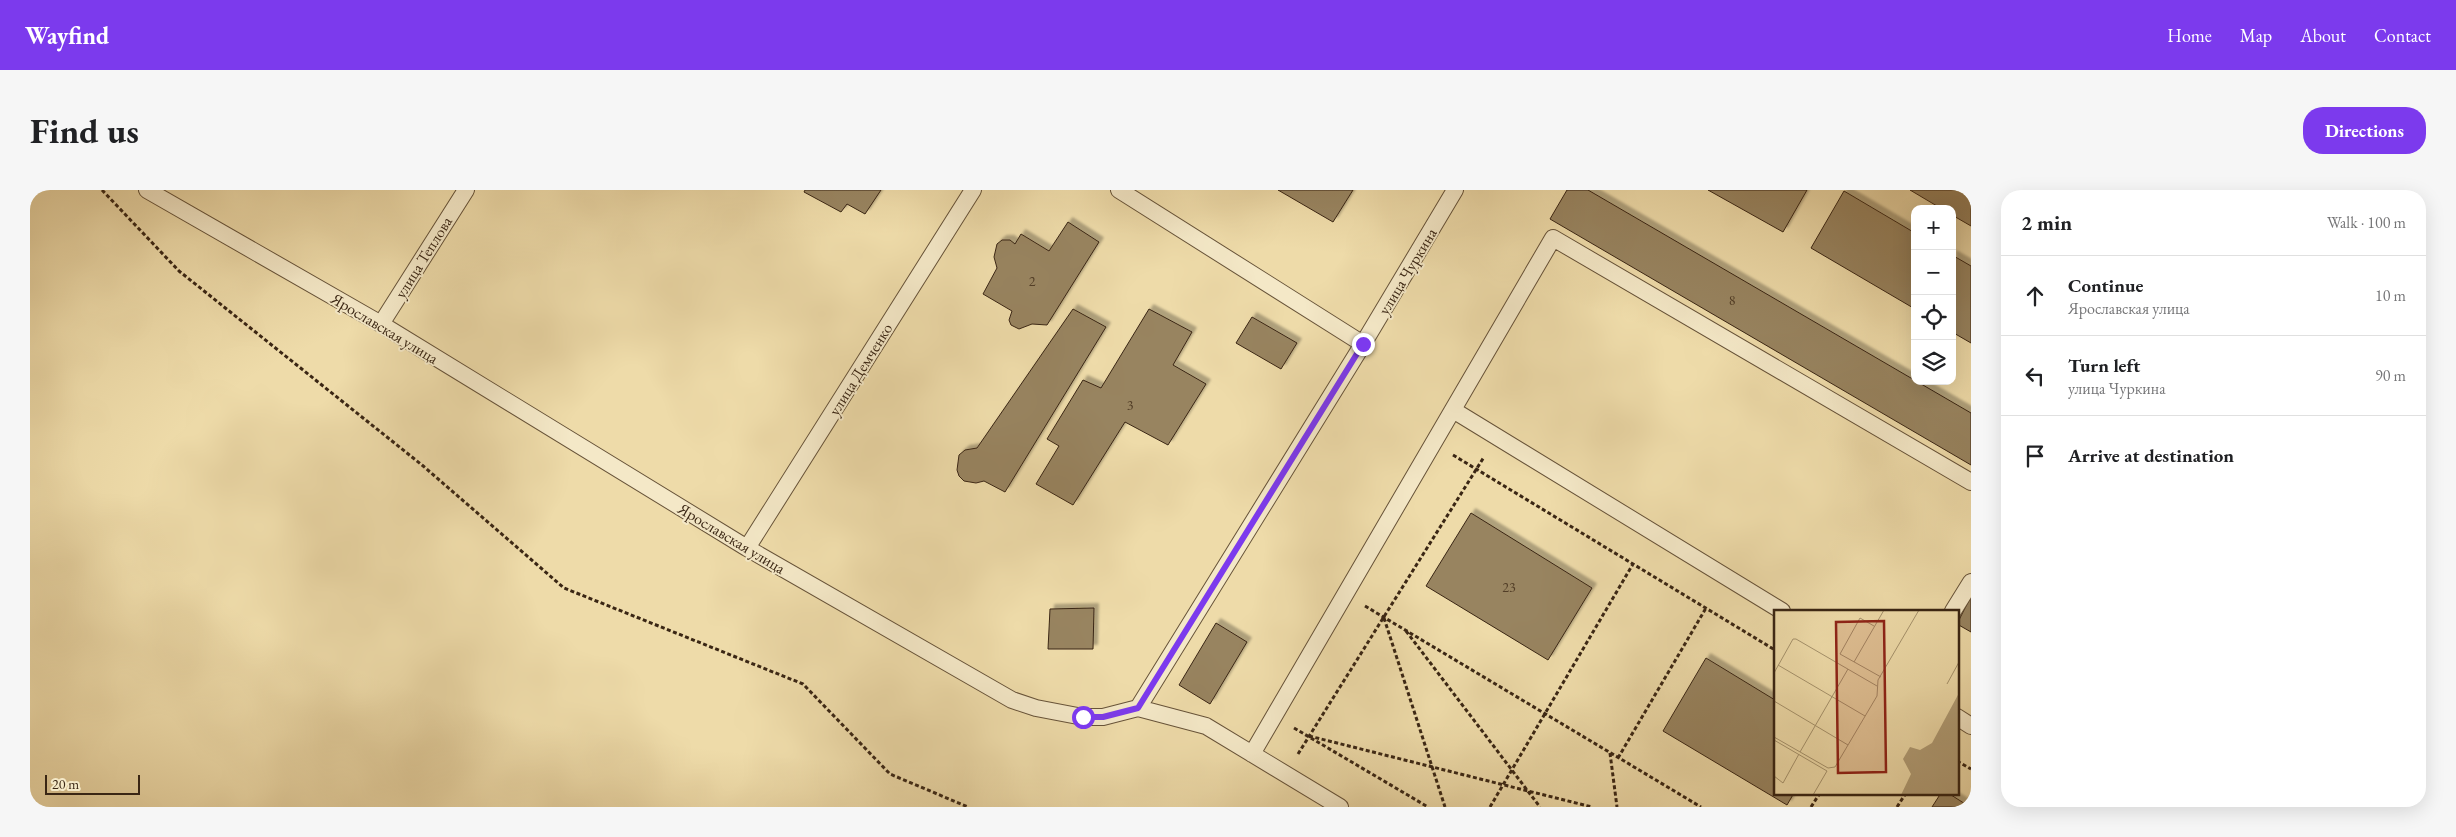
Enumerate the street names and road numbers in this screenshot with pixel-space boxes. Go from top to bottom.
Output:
street label: улица Теплова [390,212,457,302]
street label: улица Чуркина [1373,224,1442,318]
street label: Ярославская улица [326,288,443,369]
street label: улица Демченко [824,319,897,419]
street label: Ярославская улица [673,498,790,579]

